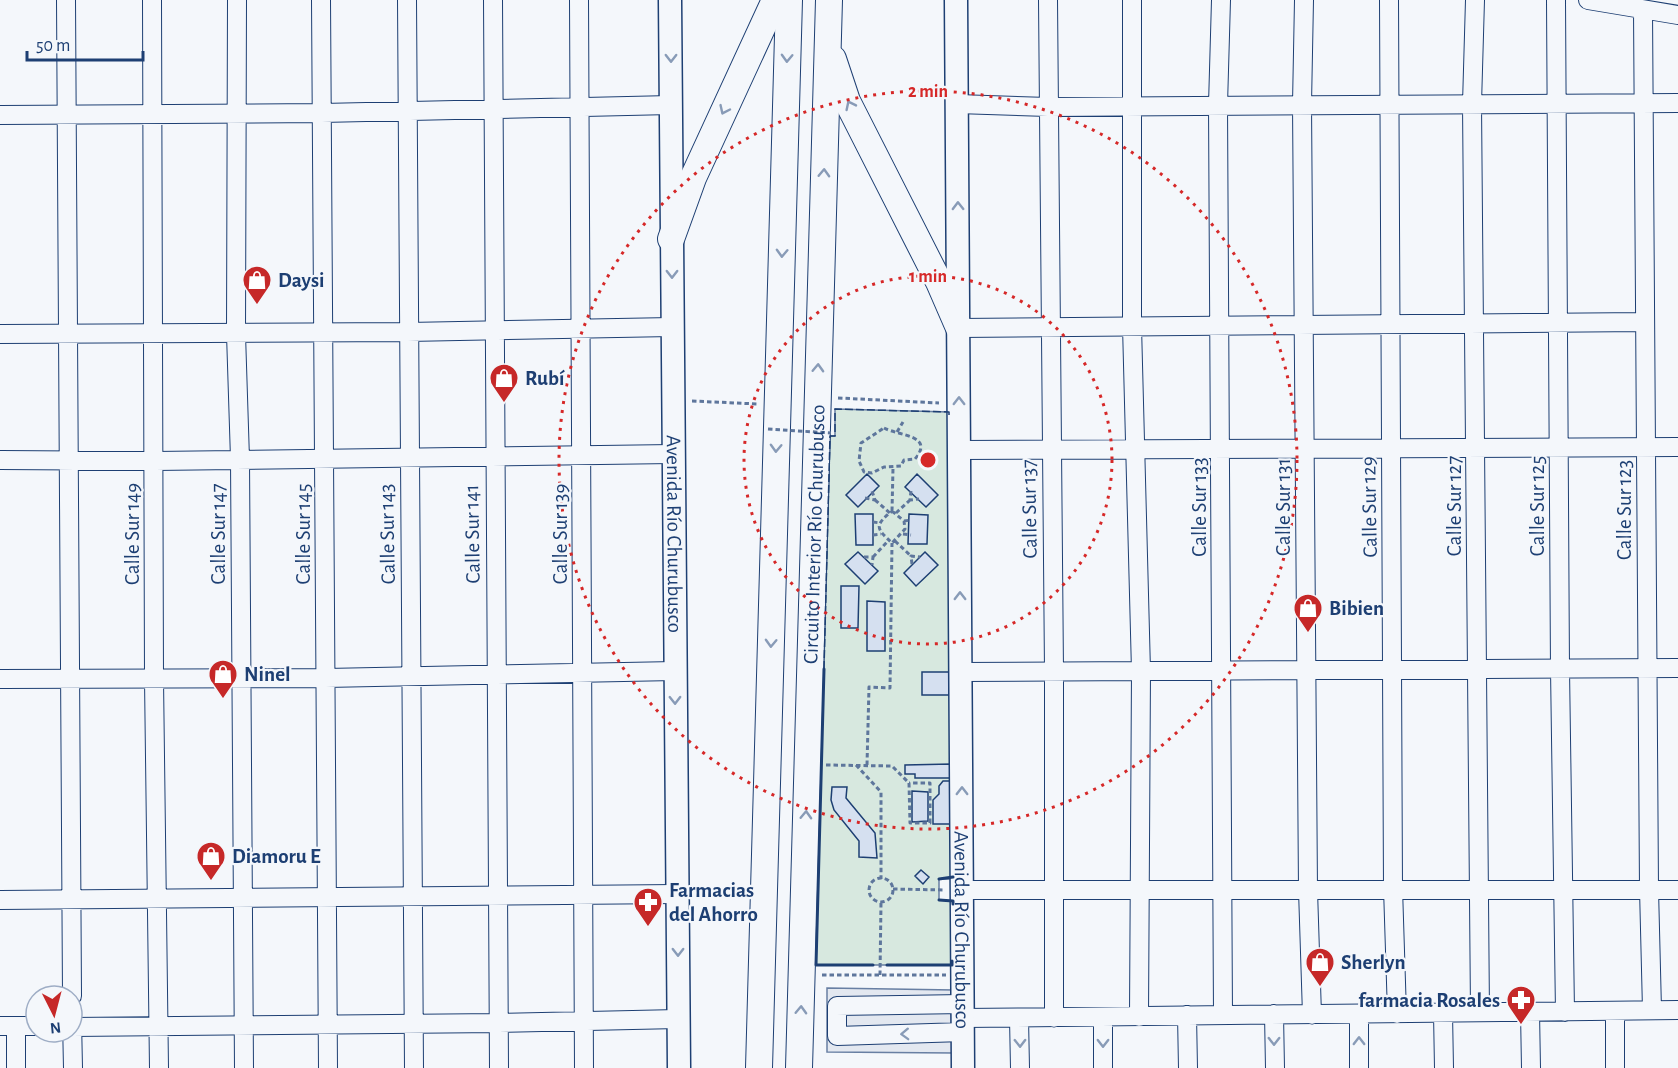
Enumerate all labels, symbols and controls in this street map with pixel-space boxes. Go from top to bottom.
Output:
scale bar [27,24,142,62]
text: 50 m [36,37,70,55]
one-way arrow [665,54,677,63]
one-way arrow [781,54,793,63]
text: 2 min [908,83,948,101]
one-way arrow [845,101,857,112]
one-way arrow [719,104,731,115]
one-way arrow [818,168,830,177]
one-way arrow [951,202,964,211]
one-way arrow [776,249,788,258]
shop icon: Daysi [241,264,273,306]
text: 1 min [909,268,947,286]
place label: Daysi [278,270,325,291]
one-way arrow [666,270,678,279]
shop icon: Rubí [488,362,520,404]
one-way arrow [812,363,825,372]
place label: Rubí [525,368,565,389]
one-way arrow [953,397,965,406]
street label: Circuito Interior Río Churubusco [800,404,829,664]
street label: Avenida Río Churubusco [663,435,685,633]
one-way arrow [770,444,783,453]
centre of rings [918,450,938,470]
street label: Calle Sur 129 [1358,456,1381,558]
street label: Calle Sur 127 [1444,456,1465,556]
street label: Calle Sur 125 [1527,456,1548,556]
street label: Calle Sur 133 [1189,457,1210,557]
street label: Calle Sur 131 [1273,458,1294,556]
street label: Calle Sur 137 [1018,459,1041,559]
street label: Calle Sur 123 [1614,460,1635,560]
street label: Calle Sur 149 [122,483,143,585]
street label: Calle Sur 147 [208,483,229,584]
street label: Calle Sur 143 [376,483,399,585]
street label: Calle Sur 145 [293,484,314,584]
street label: Calle Sur 141 [461,484,484,584]
street label: Calle Sur 139 [550,484,571,584]
one-way arrow [954,592,967,601]
shop icon: Bibien [1292,592,1324,634]
place label: Bibien [1329,598,1384,619]
one-way arrow [765,639,777,648]
shop icon: Ninel [207,658,239,700]
place label: Ninel [244,664,291,685]
one-way arrow [669,696,681,705]
one-way arrow [956,787,968,796]
one-way arrow [800,810,812,819]
street label: Avenida Río Churubusco [950,831,973,1029]
shop icon: Diamoru E [195,840,227,882]
place label: Diamoru E [232,846,321,867]
place label: Farmacias del Ahorro [669,880,758,925]
pharmacy icon: Farmacias del Ahorro [632,886,664,928]
shop icon: Sherlyn [1304,946,1336,988]
one-way arrow [672,948,684,957]
place label: Sherlyn [1341,952,1406,973]
north arrow [24,984,84,1044]
pharmacy icon: farmacia Rosales [1505,984,1537,1026]
place label: farmacia Rosales [1358,990,1500,1011]
one-way arrow [794,1005,807,1014]
text: N [49,1019,62,1036]
one-way arrow [900,1028,909,1040]
one-way arrow [1268,1037,1281,1046]
one-way arrow [1353,1037,1365,1046]
one-way arrow [1014,1039,1026,1048]
one-way arrow [1097,1039,1109,1048]

